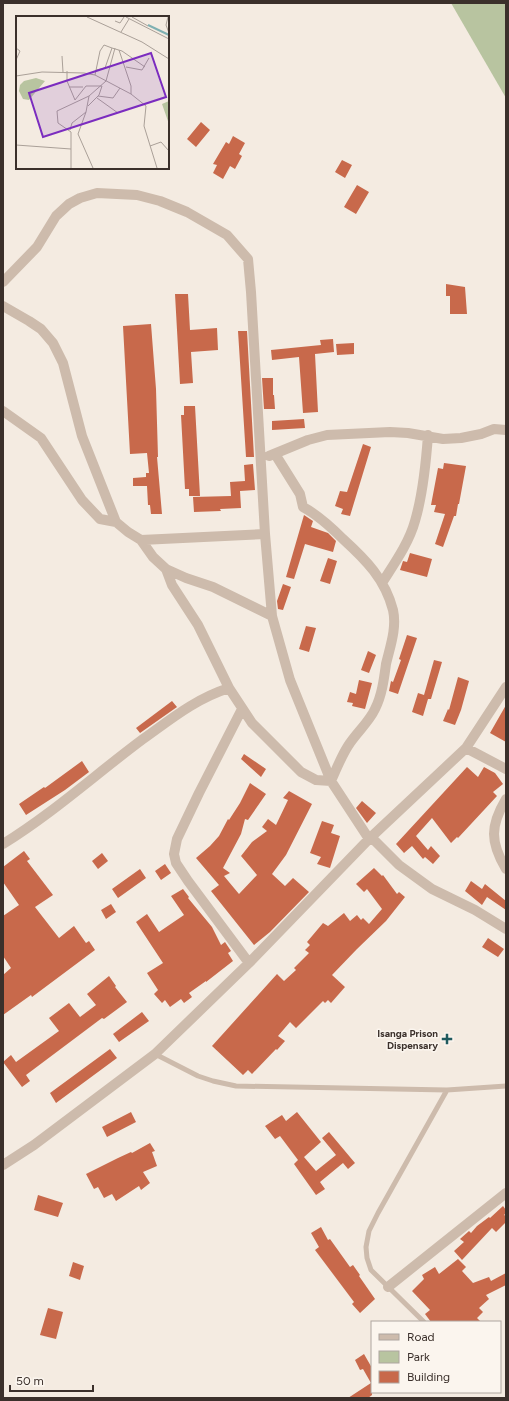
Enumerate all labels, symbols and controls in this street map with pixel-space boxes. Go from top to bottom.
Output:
inset map [16,16,169,169]
place label: Isanga Prison Dispensary [377,1027,438,1052]
marker: Isanga Prison Dispensary [441,1033,453,1045]
legend [371,1321,501,1393]
text: Road [407,1330,435,1344]
text: Park [407,1350,430,1364]
scale bar [10,1367,93,1393]
text: Building [407,1370,450,1384]
text: 50 m [16,1374,44,1388]

